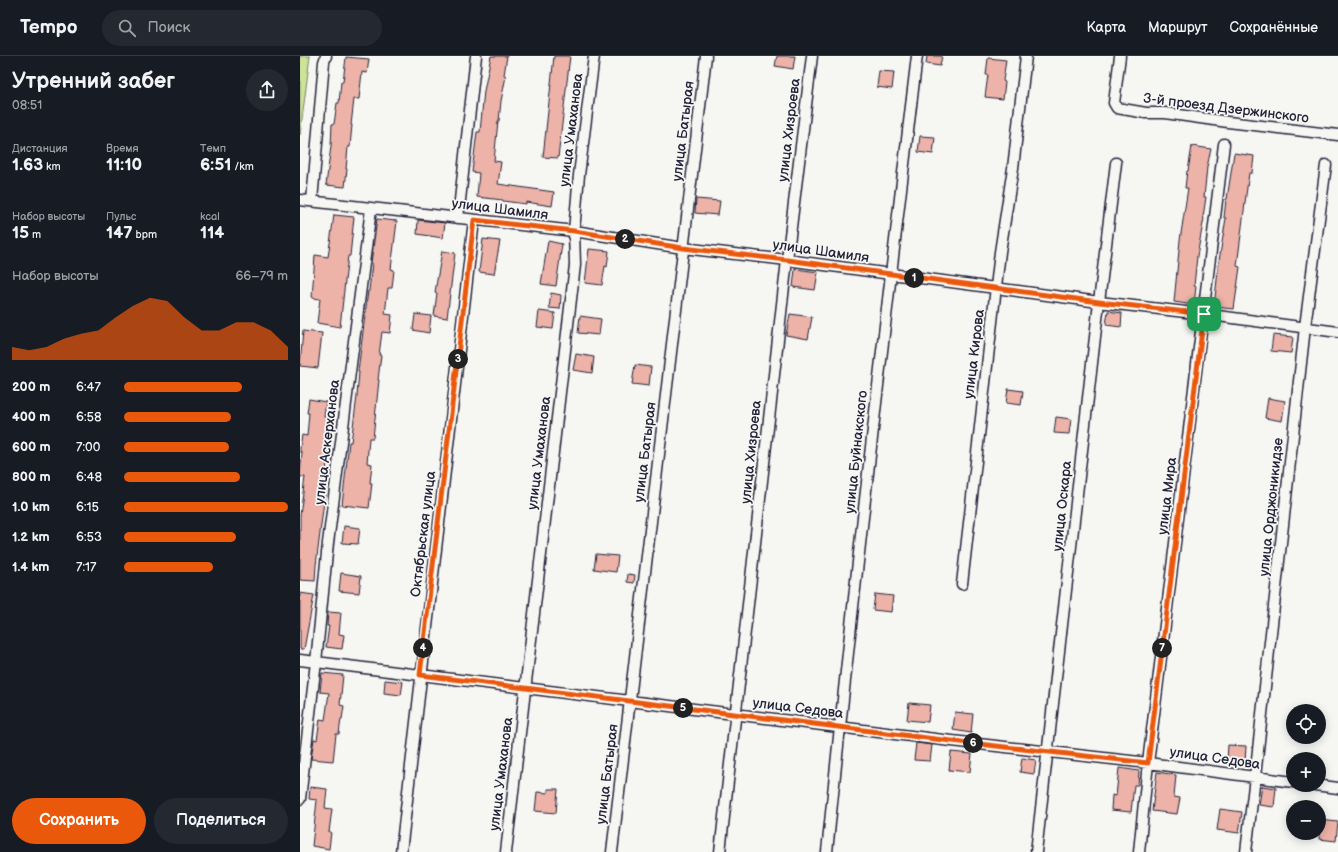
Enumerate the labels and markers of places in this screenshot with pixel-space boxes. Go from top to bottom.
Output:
pin: 2 [615,229,635,249]
pin: 1 [904,268,924,288]
pin [1187,297,1221,331]
pin: 3 [448,349,468,369]
pin: 4 [413,638,433,658]
pin: 7 [1152,638,1172,658]
pin: 5 [673,698,693,718]
pin: 6 [963,733,983,753]

